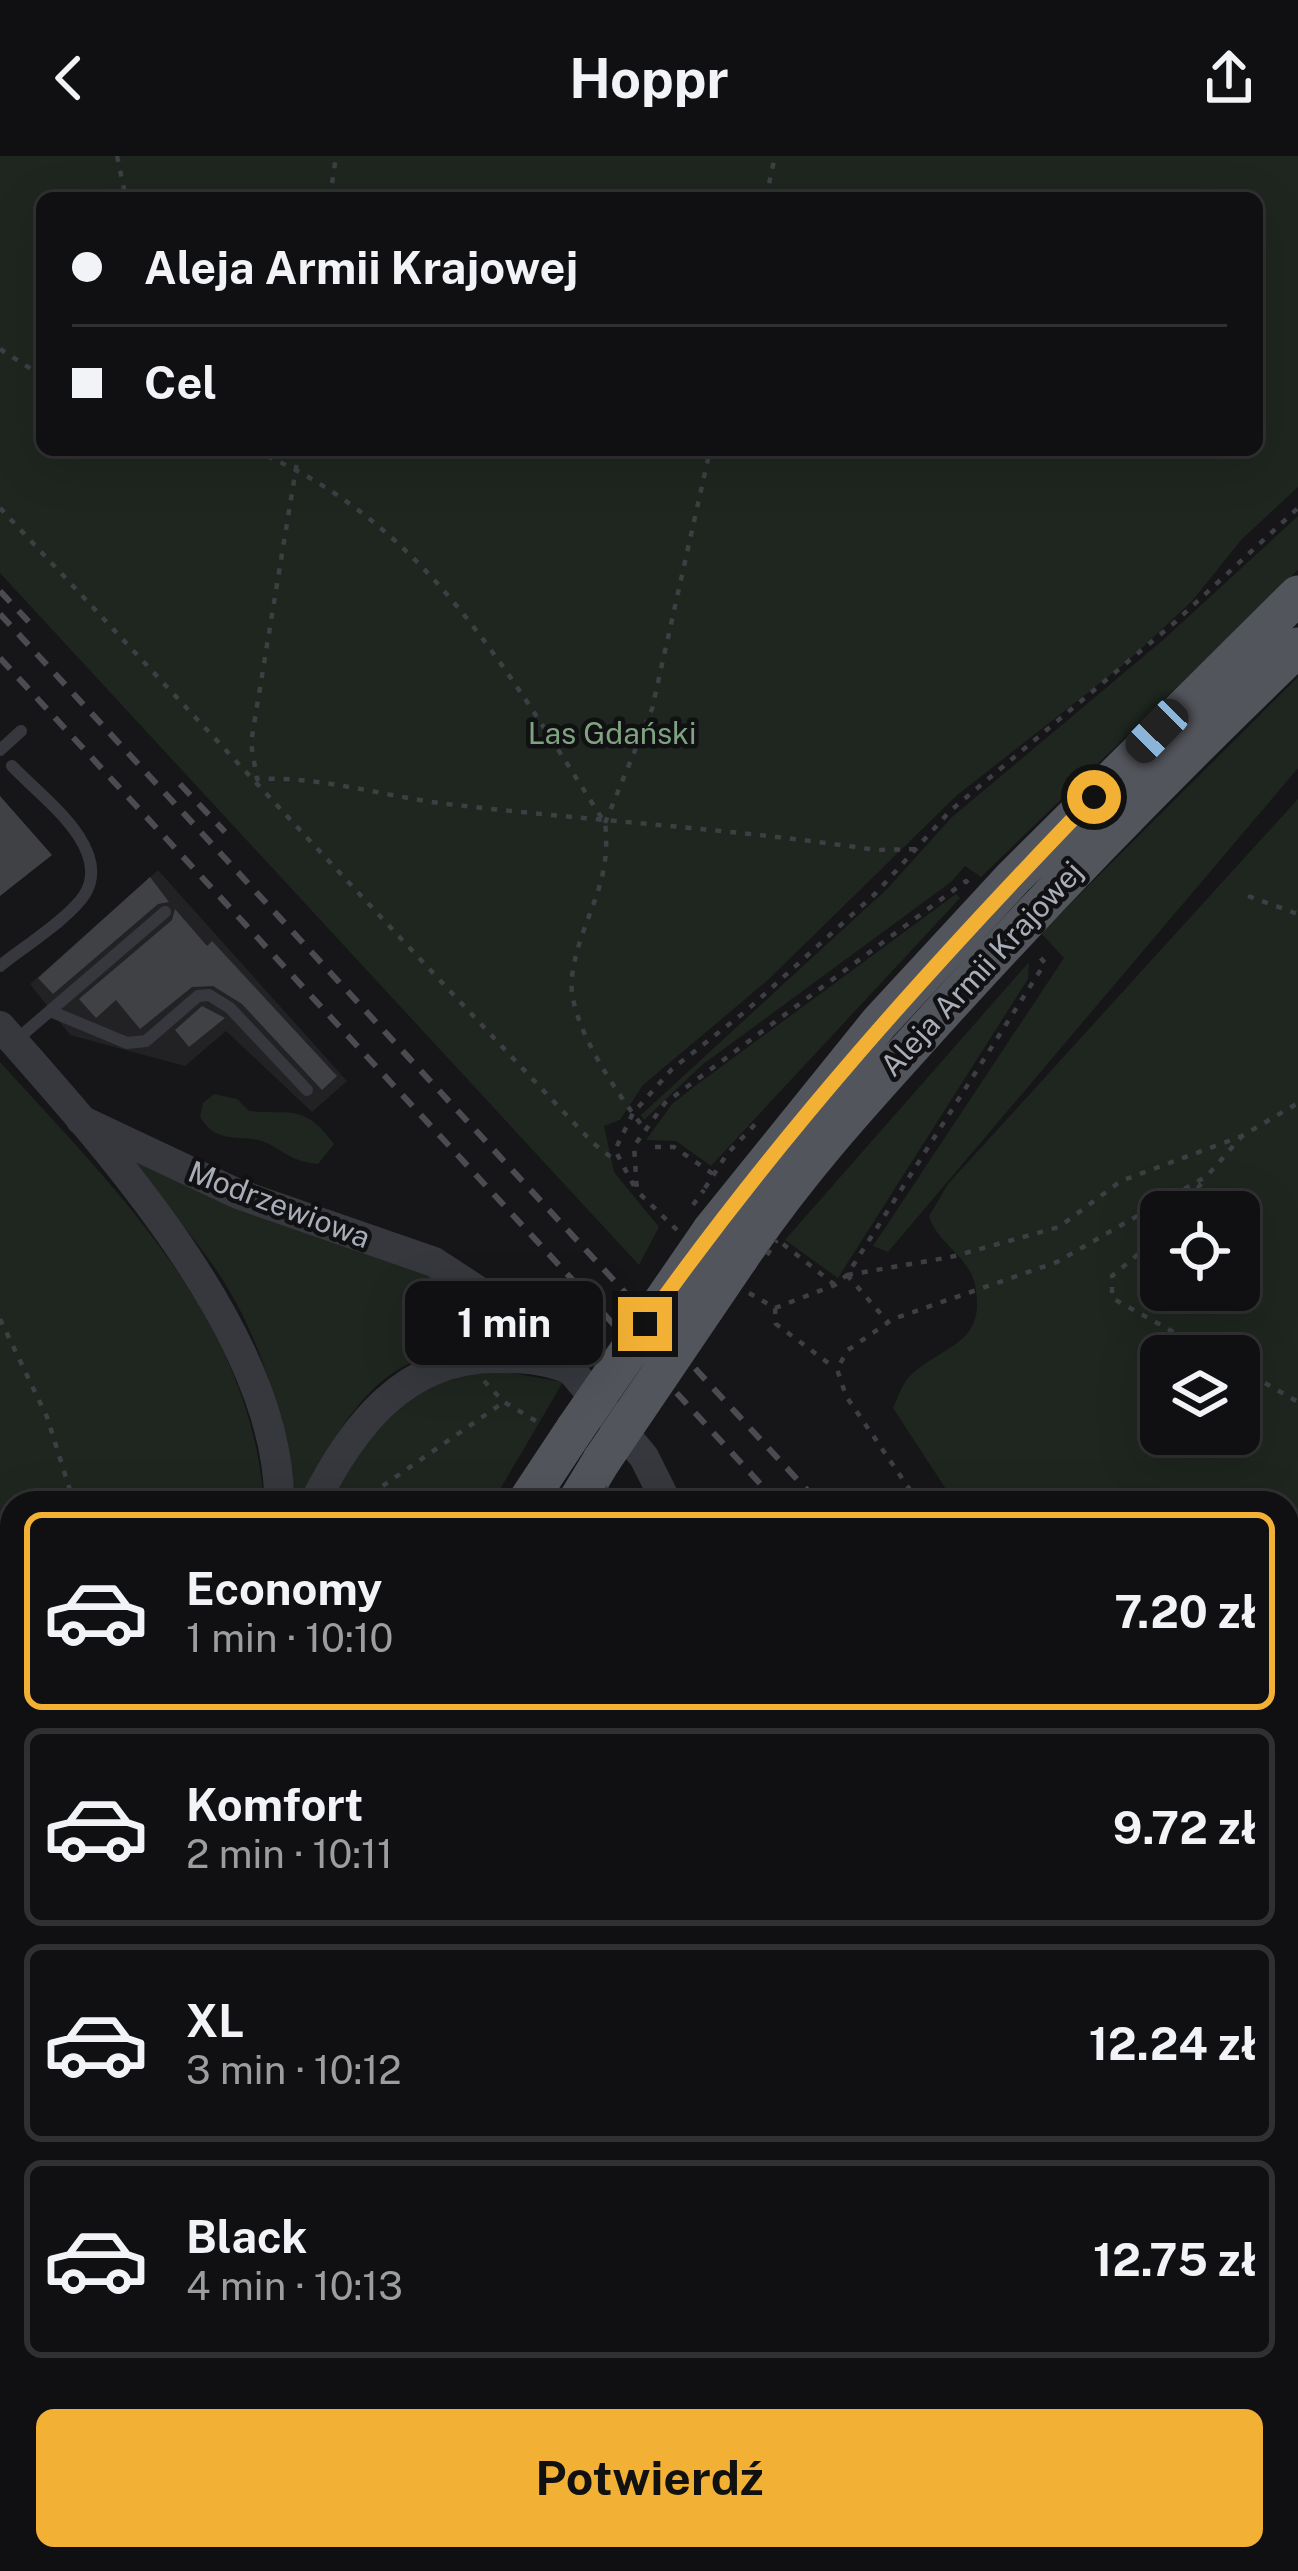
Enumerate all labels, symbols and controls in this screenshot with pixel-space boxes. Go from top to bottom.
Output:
icon: back [36,45,102,111]
icon: share [1196,45,1262,111]
text: Hoppr [569,47,729,110]
text: Aleja Armii Krajowej [144,241,578,294]
text: Cel [144,356,217,409]
car [1119,693,1195,769]
park label: Las Gdański [528,715,696,751]
route start [1067,770,1121,824]
street label: Aleja Armii Krajowej [872,853,1090,1083]
street label: Modrzewiowa [183,1153,375,1255]
map controls [1140,1191,1260,1455]
button: locate [1140,1191,1260,1311]
callout: 1 min [405,1282,603,1366]
route end [618,1297,672,1351]
text: 1 min [457,1300,551,1346]
button: layers [1140,1335,1260,1455]
icon: car [42,1557,150,1665]
text: Economy [186,1562,382,1615]
text: 7.20 zł [1114,1585,1257,1638]
text: 1 min · 10:10 [186,1615,393,1661]
icon: car [42,1773,150,1881]
text: Komfort [186,1778,363,1831]
text: 9.72 zł [1113,1801,1257,1854]
text: 2 min · 10:11 [186,1831,393,1877]
icon: car [42,1989,150,2097]
text: XL [186,1994,244,2047]
text: 12.24 zł [1089,2017,1257,2070]
text: 3 min · 10:12 [186,2047,402,2093]
icon: car [42,2205,150,2313]
text: Black [186,2210,307,2263]
text: 12.75 zł [1093,2233,1257,2286]
text: 4 min · 10:13 [186,2263,403,2309]
button: Potwierdź [36,2409,1263,2547]

